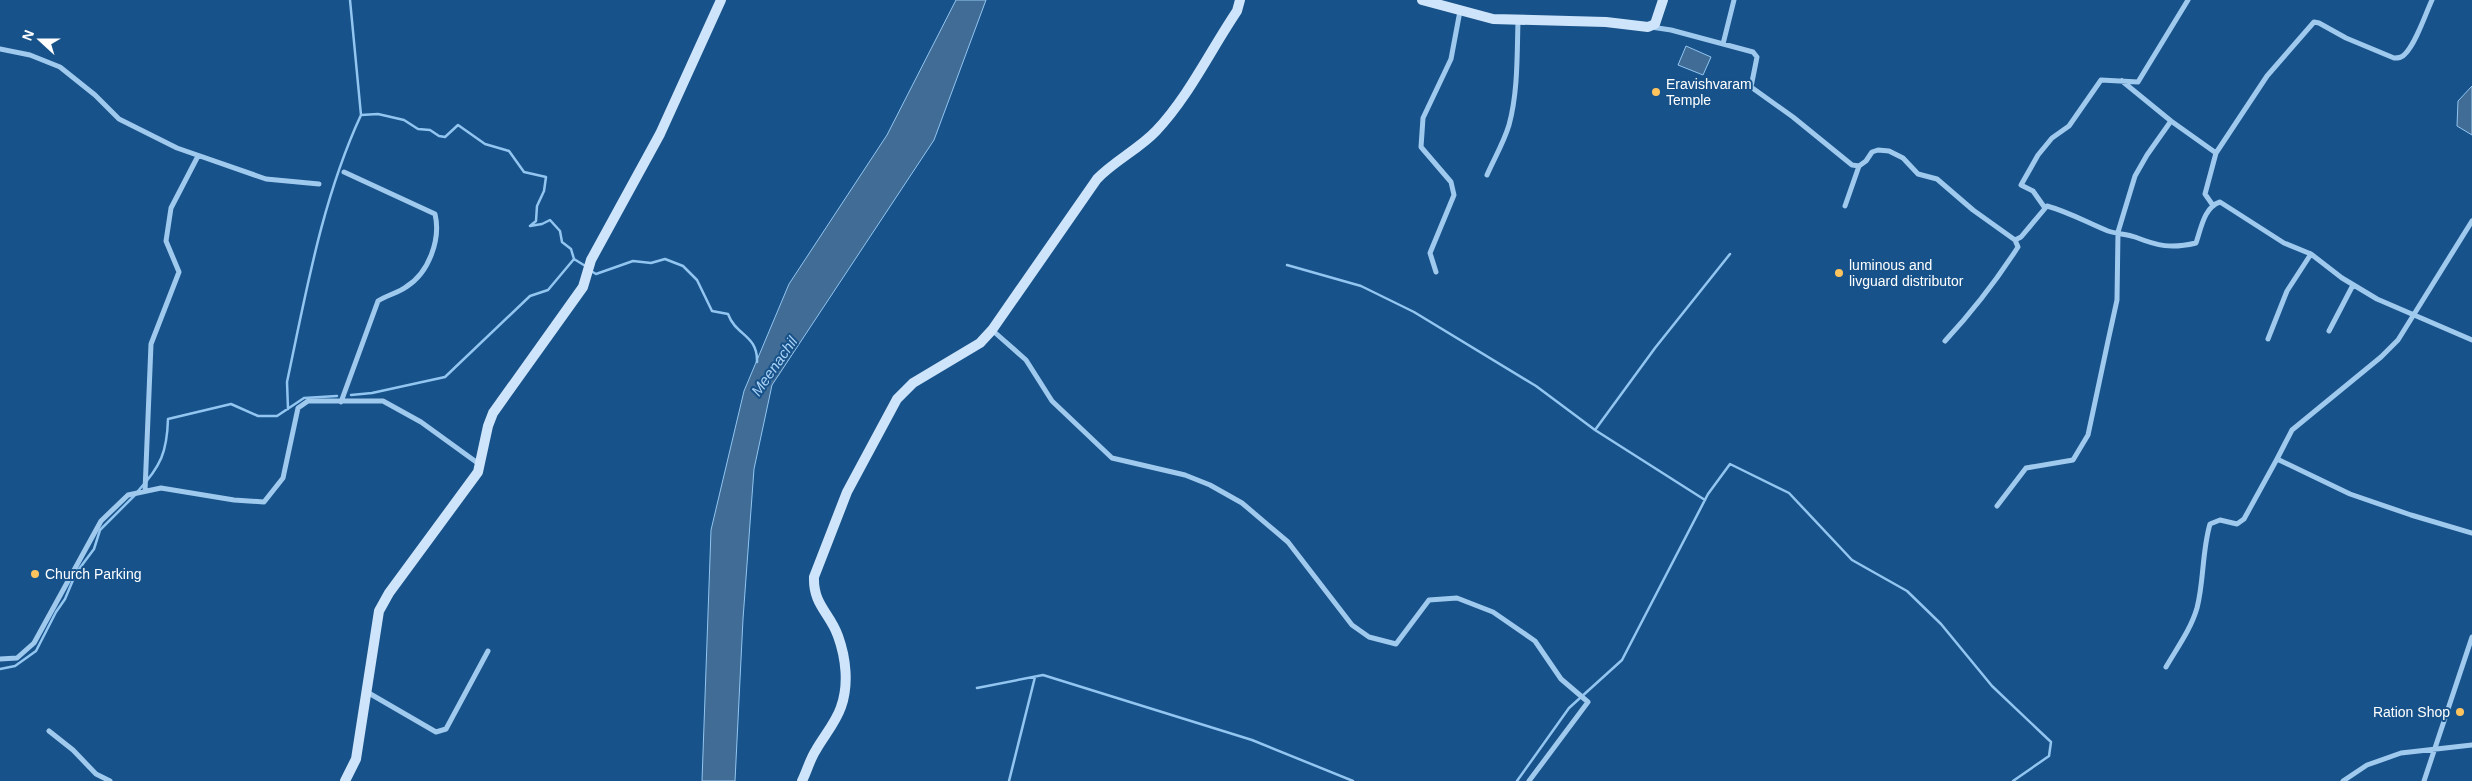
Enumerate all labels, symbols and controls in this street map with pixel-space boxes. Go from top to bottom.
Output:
north arrow [15,15,65,65]
text: N [19,28,37,43]
place label: Eravishvaram Temple [1666,76,1752,108]
marker: Eravishvaram Temple [1650,86,1662,98]
place label: luminous and livguard distributor [1849,257,1964,289]
marker: luminous and livguard distributor [1833,267,1845,279]
water label: Meenachil [747,333,801,399]
place label: Church Parking [45,566,142,582]
marker: Church Parking [29,568,41,580]
place label: Ration Shop [2373,704,2450,720]
marker: Ration Shop [2454,706,2466,718]

